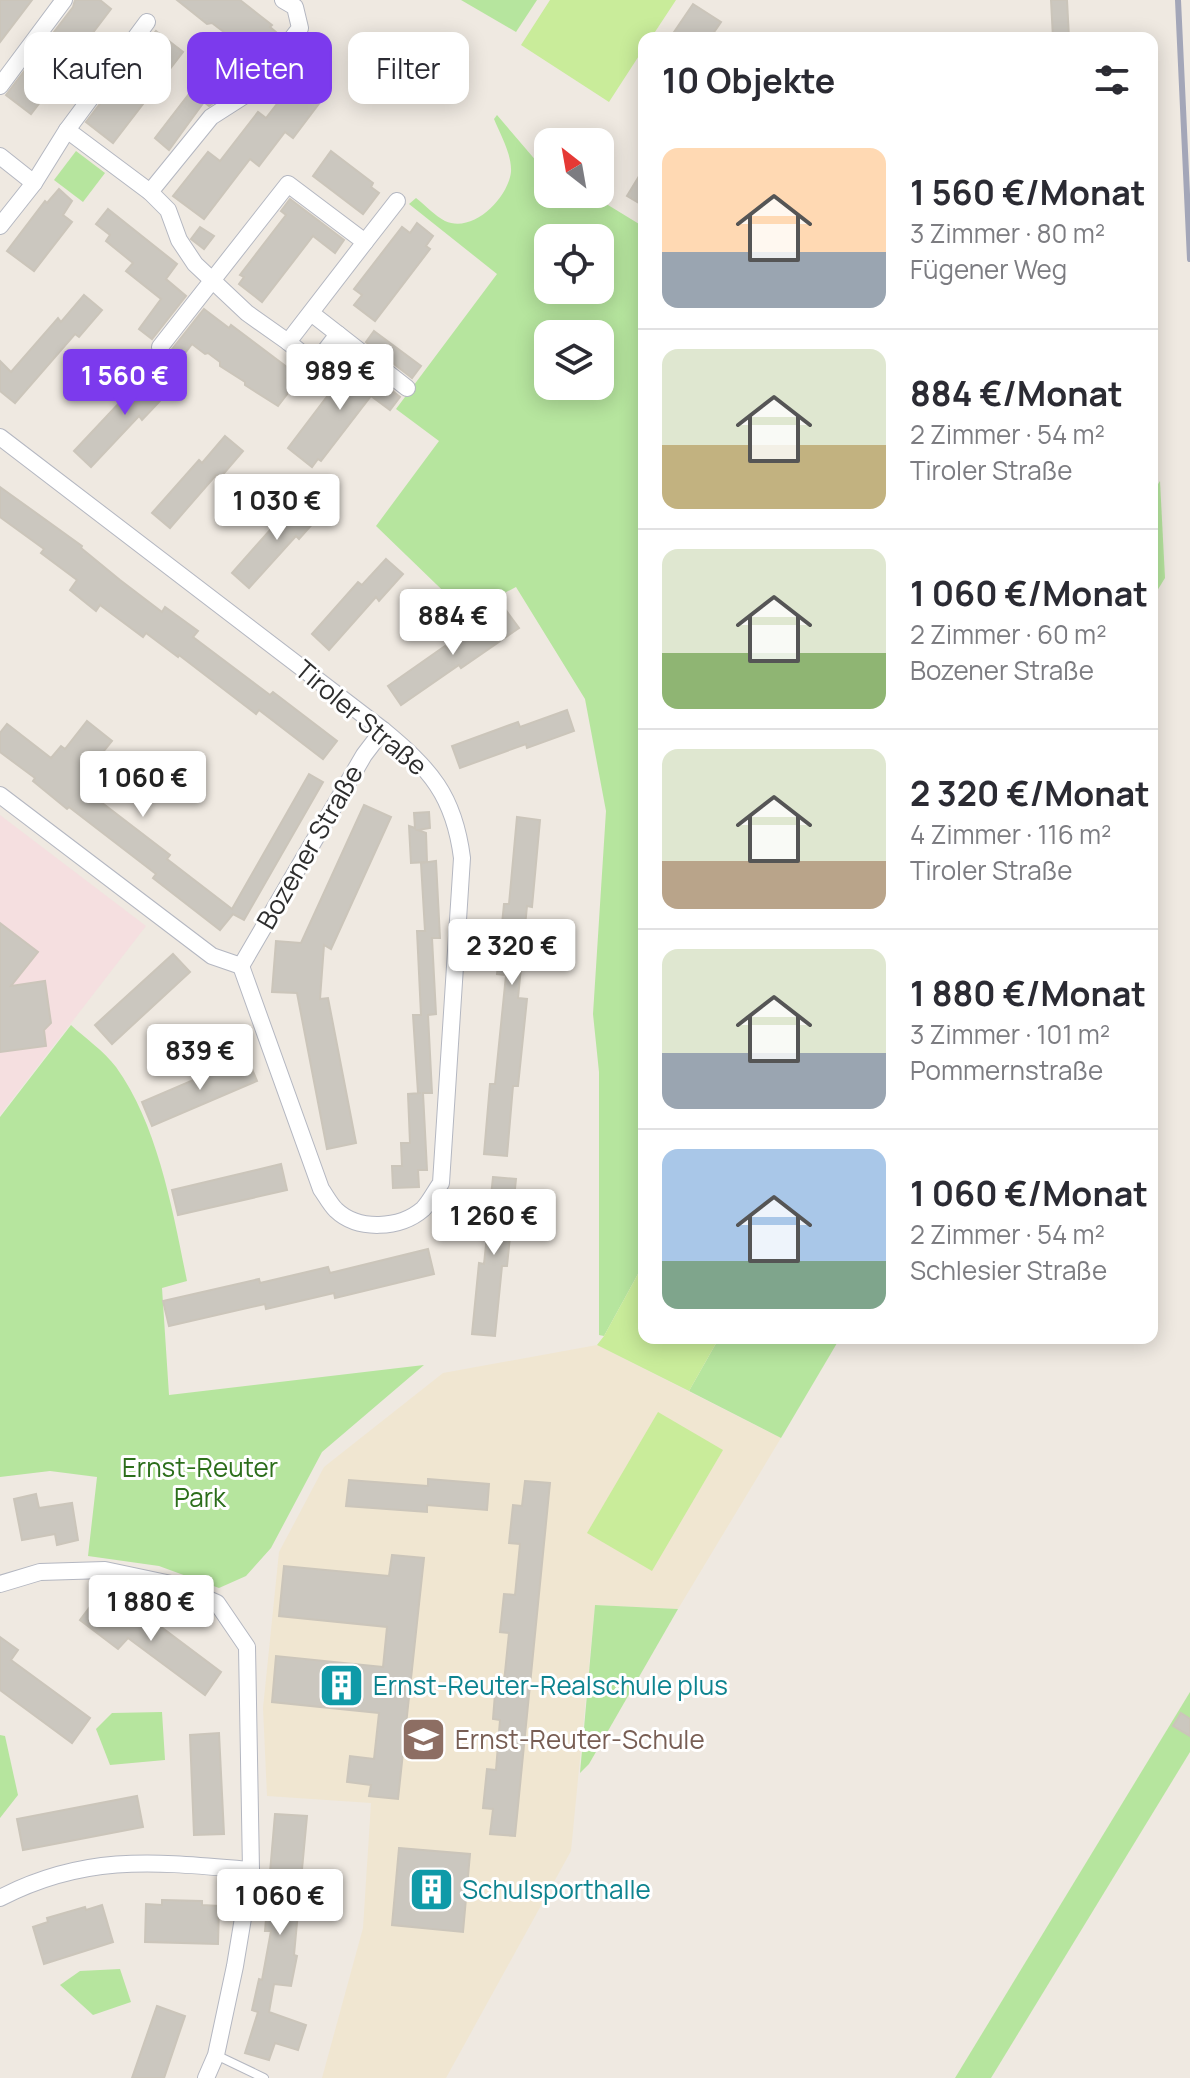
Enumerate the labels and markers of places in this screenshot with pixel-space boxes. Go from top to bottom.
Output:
pin: 989 € [284,344,396,412]
pin: 1 560 € [51,349,199,417]
pin: 1 030 € [203,474,351,542]
pin: 884 € [397,589,509,657]
pin: 1 060 € [69,751,217,819]
pin: 2 320 € [438,919,586,987]
pin: 839 € [144,1024,256,1092]
pin: 1 260 € [420,1189,568,1257]
pin: 1 880 € [77,1575,225,1643]
building icon: Ernst-Reuter-Realschule plus [318,1662,366,1710]
place label: Ernst-Reuter-Realschule plus [373,1667,728,1703]
school or university icon: Ernst-Reuter-Schule [400,1716,448,1764]
place label: Ernst-Reuter-Schule [455,1721,705,1757]
building icon: Schulsporthalle [407,1866,455,1914]
pin: 1 060 € [206,1869,354,1937]
place label: Schulsporthalle [462,1871,651,1907]

